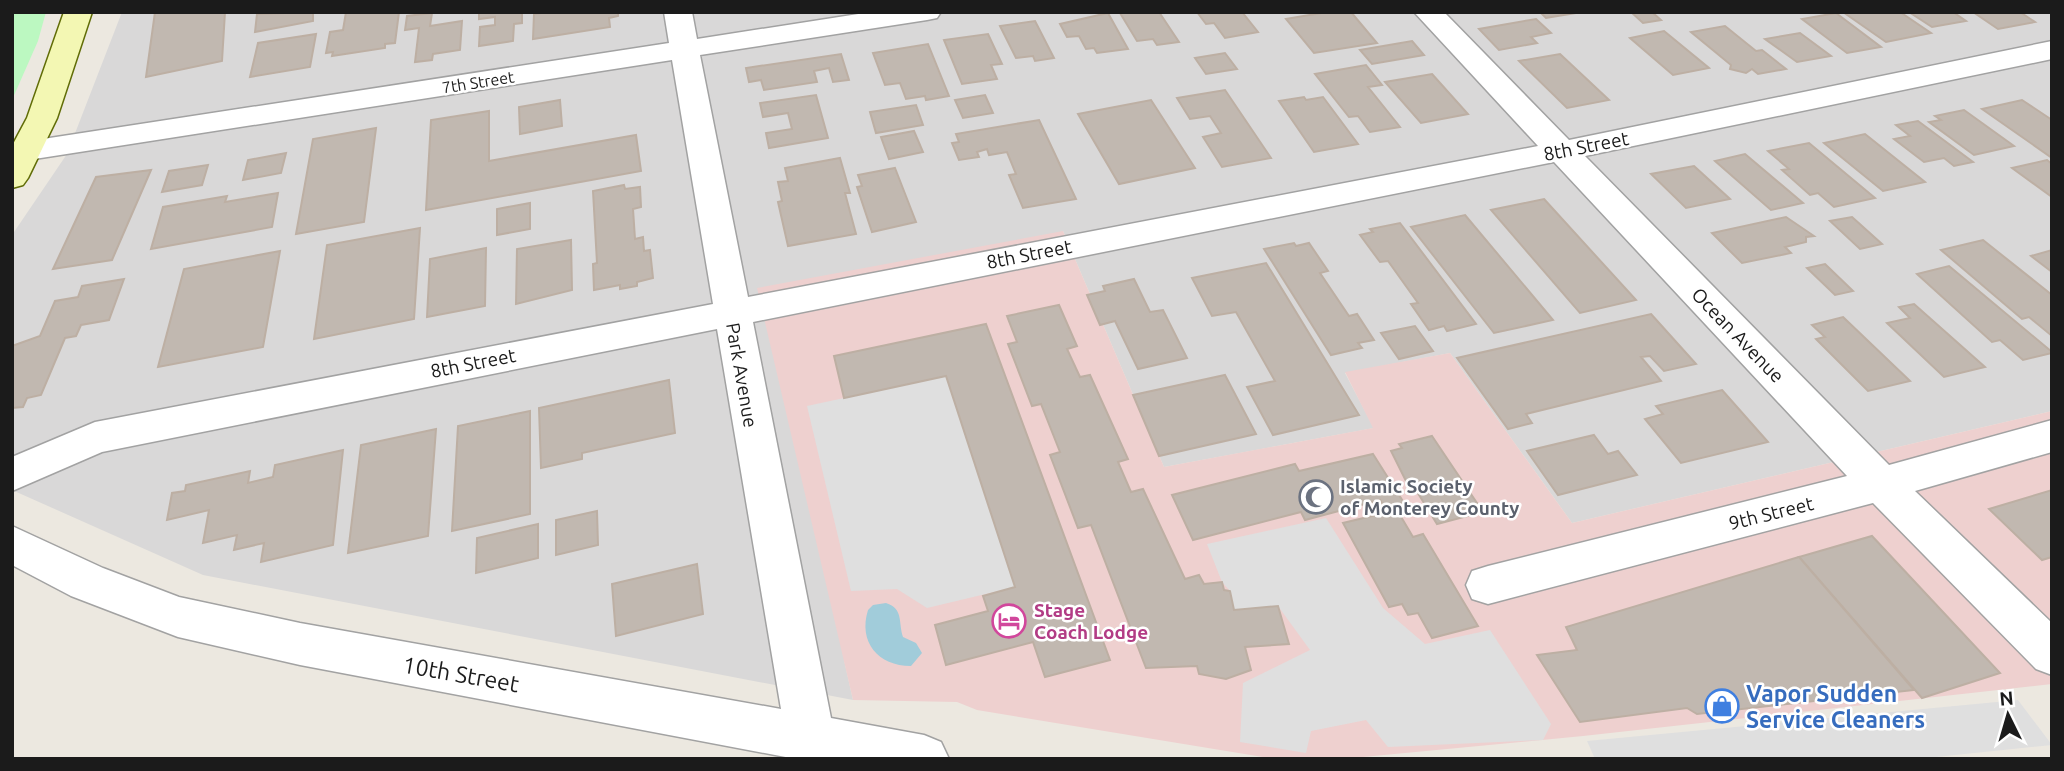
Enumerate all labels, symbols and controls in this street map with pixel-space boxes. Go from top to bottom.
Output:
street label: 7th Street [441,67,516,97]
street label: 8th Street [1541,127,1631,165]
street label: 8th Street [984,235,1074,273]
street label: Ocean Avenue [1687,283,1789,387]
street label: Park Avenue [722,321,762,429]
street label: 8th Street [428,344,518,382]
place label: Islamic Society of Monterey County [1340,475,1519,519]
mosque icon: Islamic Society of Monterey County [1297,478,1335,516]
street label: 9th Street [1726,492,1816,534]
place label: Stage Coach Lodge [1034,599,1148,643]
hotel icon: Stage Coach Lodge [990,602,1028,640]
street label: 10th Street [401,651,521,697]
north arrow [1973,680,2043,750]
place label: Vapor Sudden Service Cleaners [1746,681,1925,732]
text: N [1998,686,2015,710]
shop icon: Vapor Sudden Service Cleaners [1703,687,1741,725]

